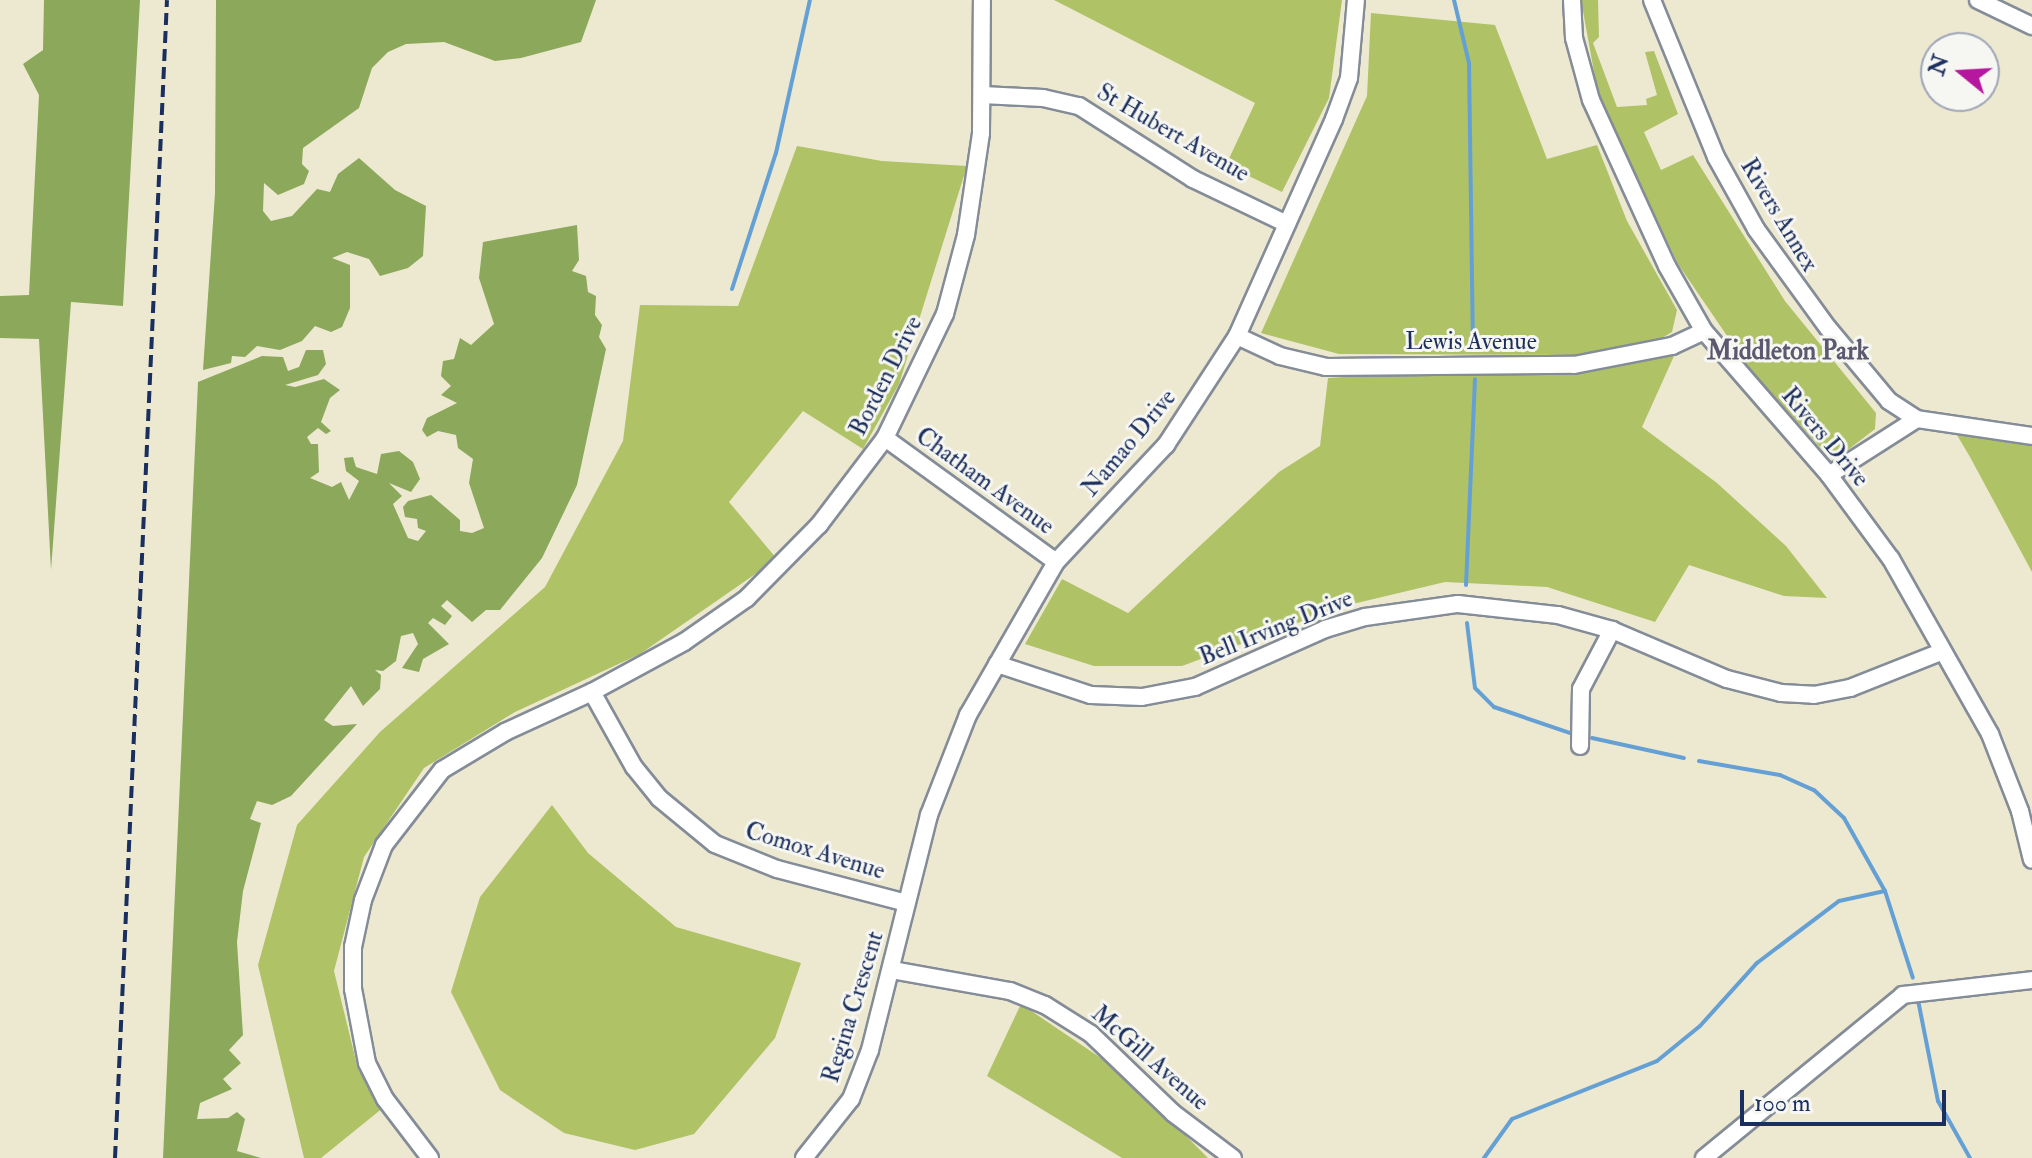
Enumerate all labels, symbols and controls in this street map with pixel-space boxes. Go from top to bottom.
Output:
north arrow [1920,32,2000,112]
text: N [1923,52,1955,79]
street label: St Hubert Avenue [1092,78,1254,188]
street label: Rivers Annex [1734,153,1824,277]
street label: Borden Drive [844,311,928,441]
street label: Lewis Avenue [1405,328,1537,356]
district label: Middleton Park [1707,336,1869,368]
street label: Rivers Drive [1775,381,1875,493]
street label: Namao Drive [1076,384,1182,502]
street label: Chatham Avenue [910,421,1060,541]
street label: Bell Irving Drive [1195,584,1357,672]
street label: Comox Avenue [742,816,888,886]
street label: Regina Crescent [816,928,890,1086]
street label: McGill Avenue [1086,999,1214,1117]
scale bar [1744,1074,1950,1124]
text: 100 m [1754,1088,1811,1119]

